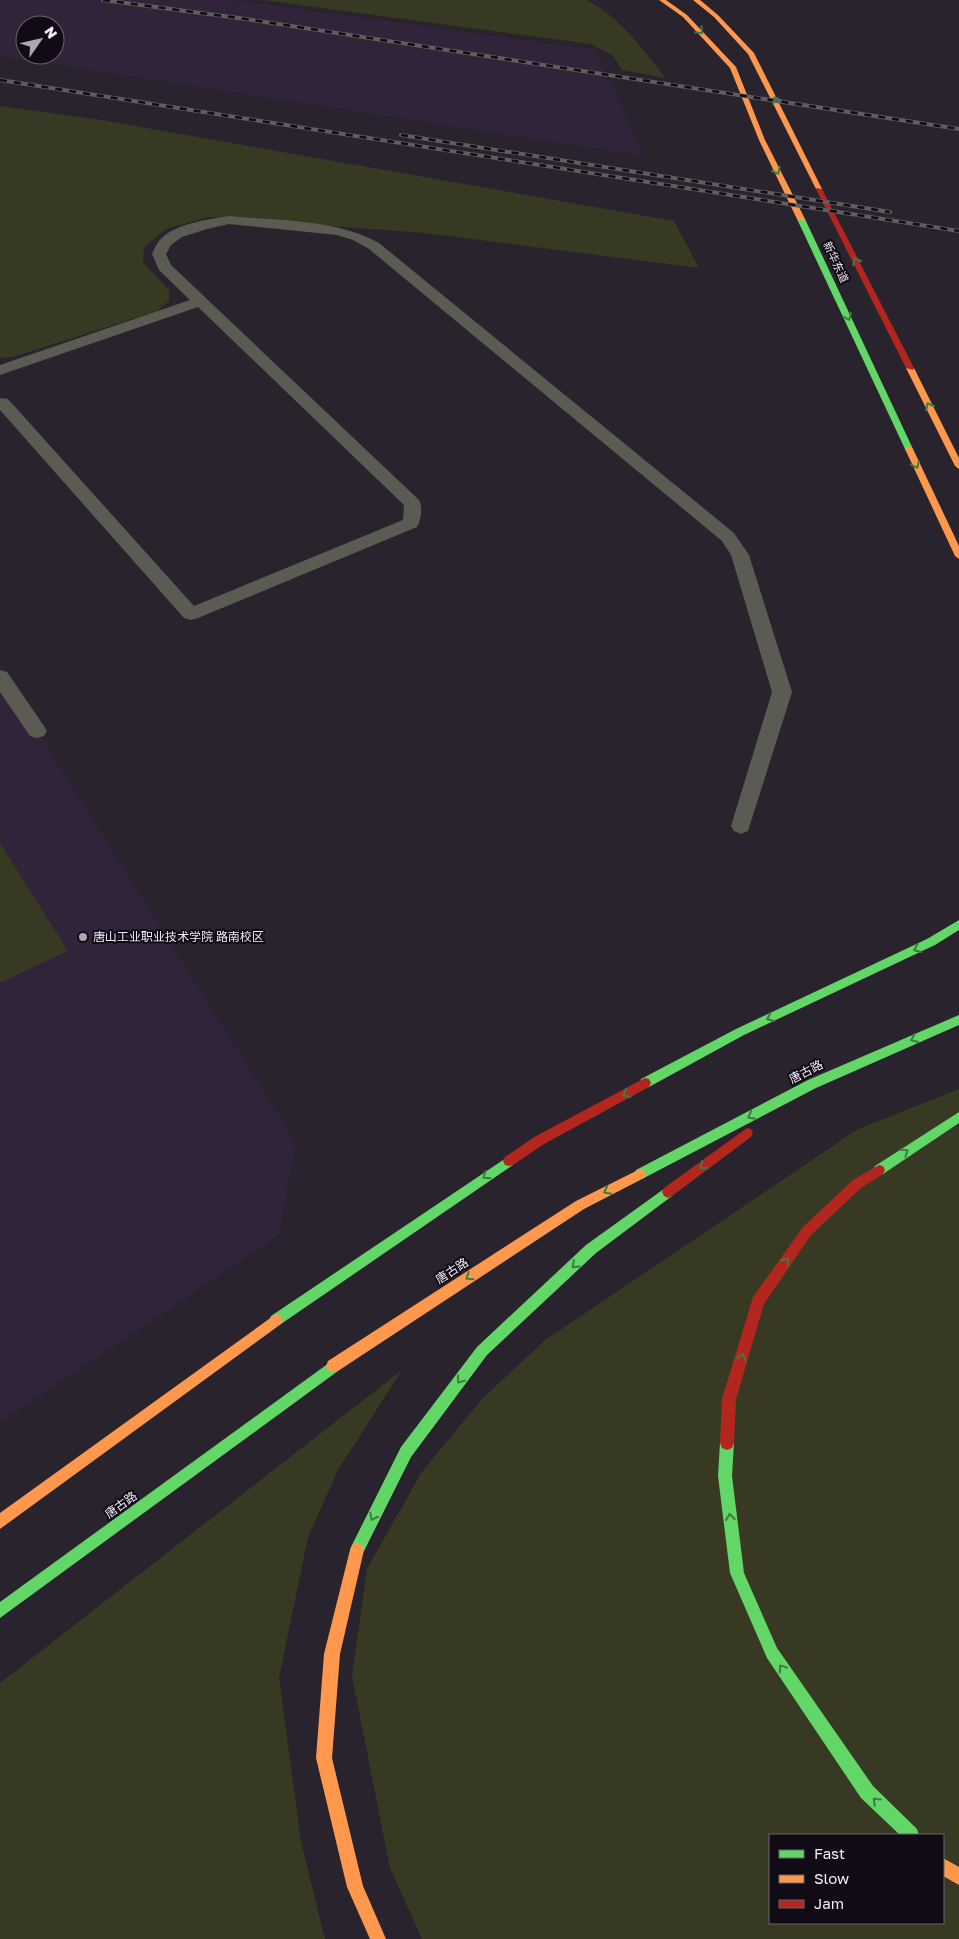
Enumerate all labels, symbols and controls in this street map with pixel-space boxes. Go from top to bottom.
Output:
north arrow [15,15,65,65]
text: N [41,23,61,42]
one-way arrow [694,25,703,34]
one-way arrow [771,96,782,105]
one-way arrow [771,166,781,175]
street label: 新华东道 [821,239,852,284]
one-way arrow [852,257,863,266]
one-way arrow [842,312,852,321]
one-way arrow [925,402,935,411]
one-way arrow [910,460,921,469]
place label: 唐山工业职业技术学院 路南校区 [93,929,264,944]
marker: 唐山工业职业技术学院 路南校区 [77,931,89,943]
one-way arrow [913,943,922,953]
one-way arrow [766,1012,775,1023]
one-way arrow [910,1033,919,1044]
street label: 唐古路 [786,1057,825,1086]
one-way arrow [622,1087,631,1097]
one-way arrow [748,1110,757,1120]
one-way arrow [900,1149,909,1158]
one-way arrow [699,1160,709,1169]
one-way arrow [483,1170,492,1179]
one-way arrow [603,1185,612,1195]
street label: 唐古路 [433,1254,471,1287]
one-way arrow [780,1257,789,1266]
one-way arrow [571,1259,580,1268]
one-way arrow [466,1270,475,1280]
one-way arrow [736,1353,746,1361]
one-way arrow [458,1374,466,1383]
street label: 唐古路 [102,1488,140,1521]
one-way arrow [369,1511,379,1520]
one-way arrow [725,1512,736,1520]
one-way arrow [779,1665,788,1674]
one-way arrow [873,1798,882,1807]
legend [769,1834,944,1924]
text: Fast [814,1844,845,1862]
text: Slow [814,1869,849,1887]
text: Jam [814,1894,844,1912]

